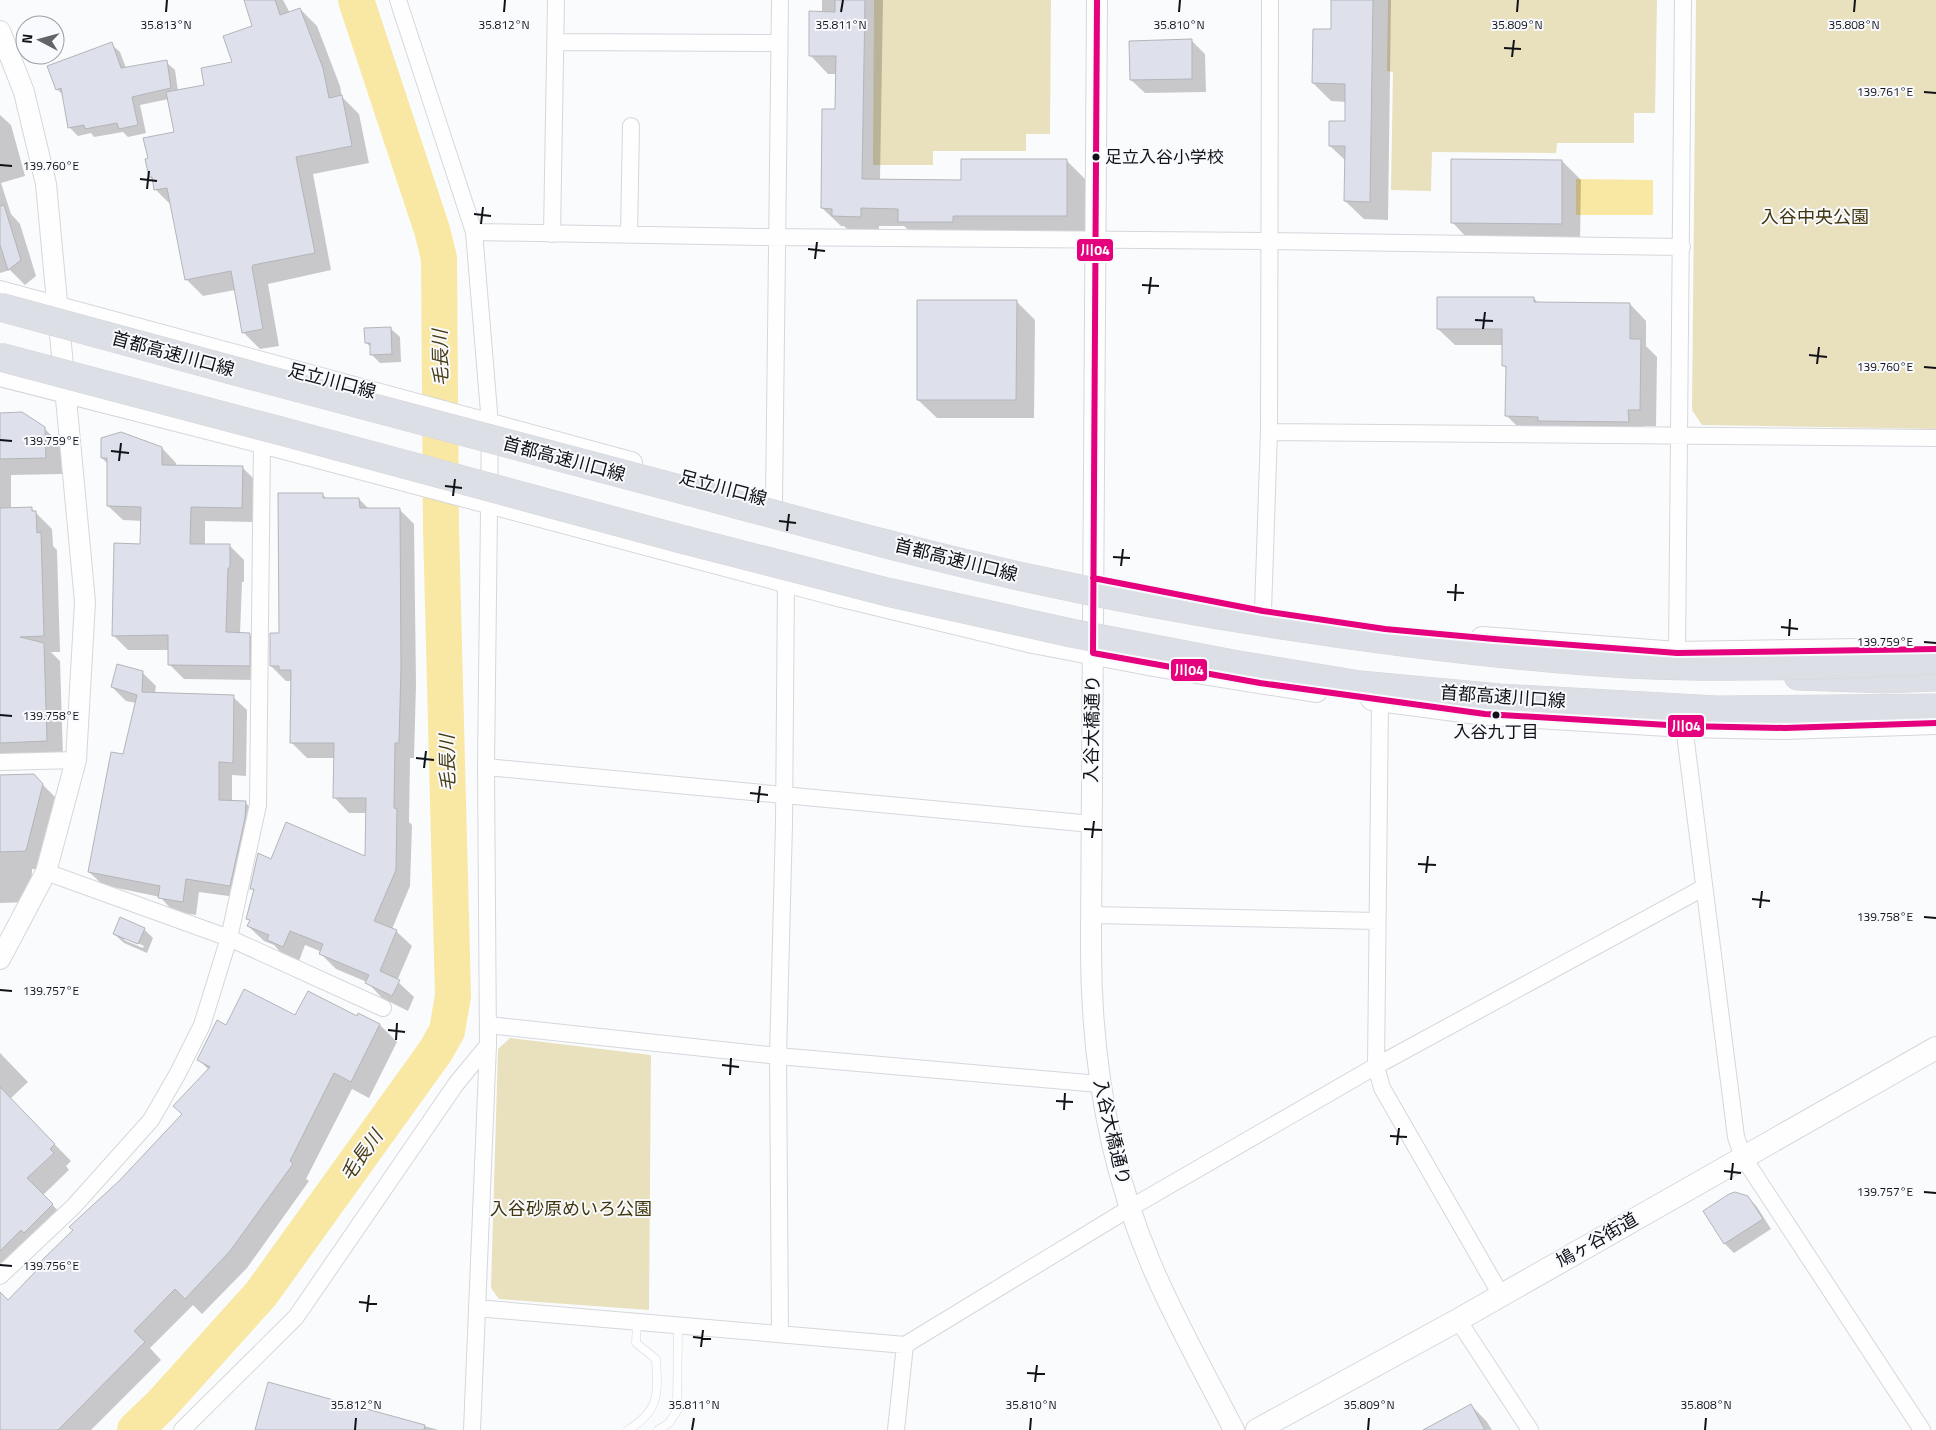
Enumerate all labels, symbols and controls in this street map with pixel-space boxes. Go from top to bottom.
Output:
north arrow [15,15,65,65]
text: 35.813°N [140,15,192,34]
text: 35.812°N [478,15,530,34]
text: 35.811°N [815,15,867,34]
text: 35.810°N [1153,15,1205,34]
text: 35.809°N [1491,15,1543,34]
text: 35.808°N [1828,15,1880,34]
text: N [16,33,38,45]
text: 139.761°E [1857,82,1913,101]
place label: 足立入谷小学校 [1105,144,1224,170]
marker: 足立入谷小学校 [1091,152,1101,162]
text: 139.760°E [23,156,79,175]
park label: 入谷中央公園 [1761,203,1869,230]
line badge: 川04 [1076,238,1114,262]
text: 川04 [1080,239,1110,260]
street label: 首都高速川口線 [109,324,237,383]
water label: 毛長川 [424,327,454,387]
street label: 足立川口線 [285,356,379,405]
text: 139.760°E [1857,357,1913,376]
street label: 首都高速川口線 [500,429,628,488]
text: 139.759°E [23,431,79,450]
street label: 足立川口線 [676,463,770,512]
street label: 首都高速川口線 [892,531,1021,588]
text: 139.759°E [1857,632,1913,651]
line badge: 川04 [1170,658,1208,682]
text: 川04 [1174,659,1204,680]
street label: 入谷大橋通り [1077,675,1106,783]
street label: 首都高速川口線 [1439,679,1567,714]
text: 139.758°E [23,706,79,725]
marker: 入谷九丁目 [1491,710,1501,720]
line badge: 川04 [1667,714,1705,738]
text: 川04 [1671,715,1701,736]
place label: 入谷九丁目 [1454,719,1539,745]
water label: 毛長川 [431,732,461,792]
text: 139.758°E [1857,907,1913,926]
text: 139.757°E [23,981,79,1000]
street label: 入谷大橋通り [1087,1076,1138,1188]
water label: 毛長川 [332,1122,390,1186]
text: 139.757°E [1857,1182,1913,1201]
park label: 入谷砂原めいろ公園 [490,1195,652,1222]
street label: 鳩ヶ谷街道 [1551,1205,1642,1274]
text: 139.756°E [23,1256,79,1275]
text: 35.812°N [330,1395,382,1414]
text: 35.811°N [668,1395,720,1414]
text: 35.810°N [1005,1395,1057,1414]
text: 35.809°N [1343,1395,1395,1414]
text: 35.808°N [1680,1395,1732,1414]

